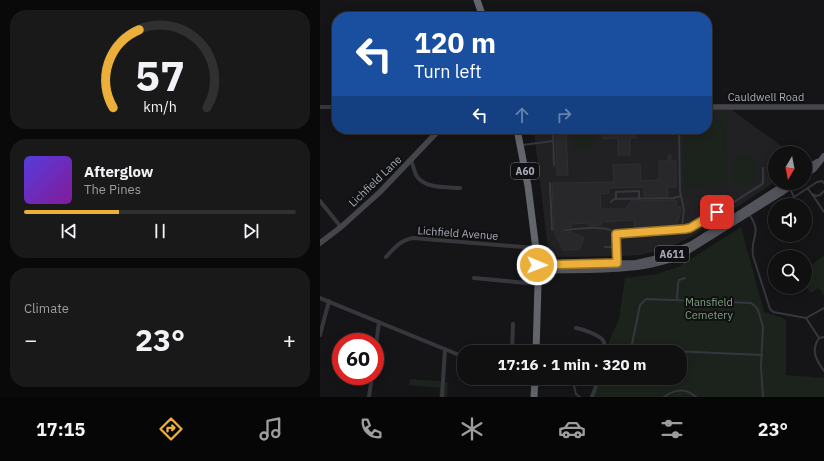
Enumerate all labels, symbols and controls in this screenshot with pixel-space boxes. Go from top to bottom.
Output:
text: 120 m [414,24,496,61]
icon: left [348,28,400,80]
text: 57 [135,47,185,101]
text: Turn left [414,60,482,83]
street label: Cauldwell Road [728,90,804,104]
text: km/h [143,96,177,115]
icon: left [469,104,491,126]
icon: ahead [511,104,533,126]
icon: right [553,104,575,126]
north arrow [768,146,812,190]
map controls [768,146,812,294]
street label: Lichfield Lane [346,152,404,210]
text: Afterglow [84,162,153,181]
road number: A60 [511,163,539,179]
text: The Pines [84,181,141,198]
pin [700,195,734,229]
button: sound [768,198,812,242]
icon: arrive [706,201,728,223]
icon: previous [58,220,80,242]
icon: pause [149,220,171,242]
icon: next [240,220,262,242]
street label: Lichfield Avenue [417,223,499,243]
position arrow [516,244,558,286]
road number: A611 [655,246,689,262]
button: search [768,250,812,294]
park label: Mansfield Cemetery [685,295,734,322]
text: Climate [24,300,69,317]
text: 23° [135,320,185,359]
text: − [24,325,37,354]
text: + [283,325,296,354]
speed limit sign: 60 [332,333,384,385]
text: 17:16 · 1 min · 320 m [498,355,646,374]
icon: directions [157,415,185,443]
icon: music [257,415,285,443]
icon: phone [357,415,385,443]
icon: climate [458,415,486,443]
icon: car [558,415,586,443]
icon: filters [658,415,686,443]
text: 17:15 [36,418,85,441]
text: 23° [758,418,788,441]

